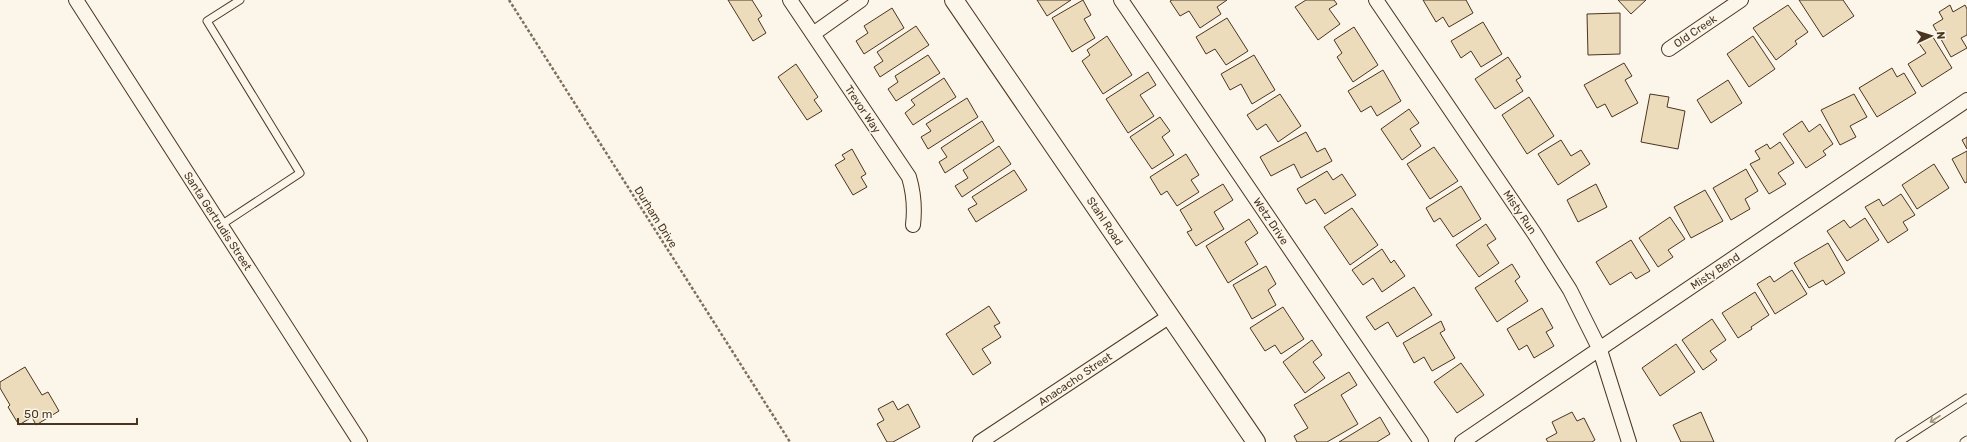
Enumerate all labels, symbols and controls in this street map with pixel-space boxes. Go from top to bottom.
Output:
street label: Old Creek [1671,12,1719,50]
north arrow [1911,16,1951,56]
text: N [1934,31,1947,40]
street label: Trevor Way [842,83,883,136]
street label: Santa Gertrudis Street [181,170,255,274]
street label: Durham Drive [631,184,680,250]
street label: Misty Run [1500,188,1539,237]
street label: Stahl Road [1084,195,1125,248]
street label: Wetz Drive [1250,195,1291,247]
street label: Misty Bend [1688,250,1742,293]
street label: Anacacho Street [1036,350,1115,409]
scale bar [18,400,137,426]
text: 50 m [24,407,52,421]
one-way arrow [1929,415,1940,424]

